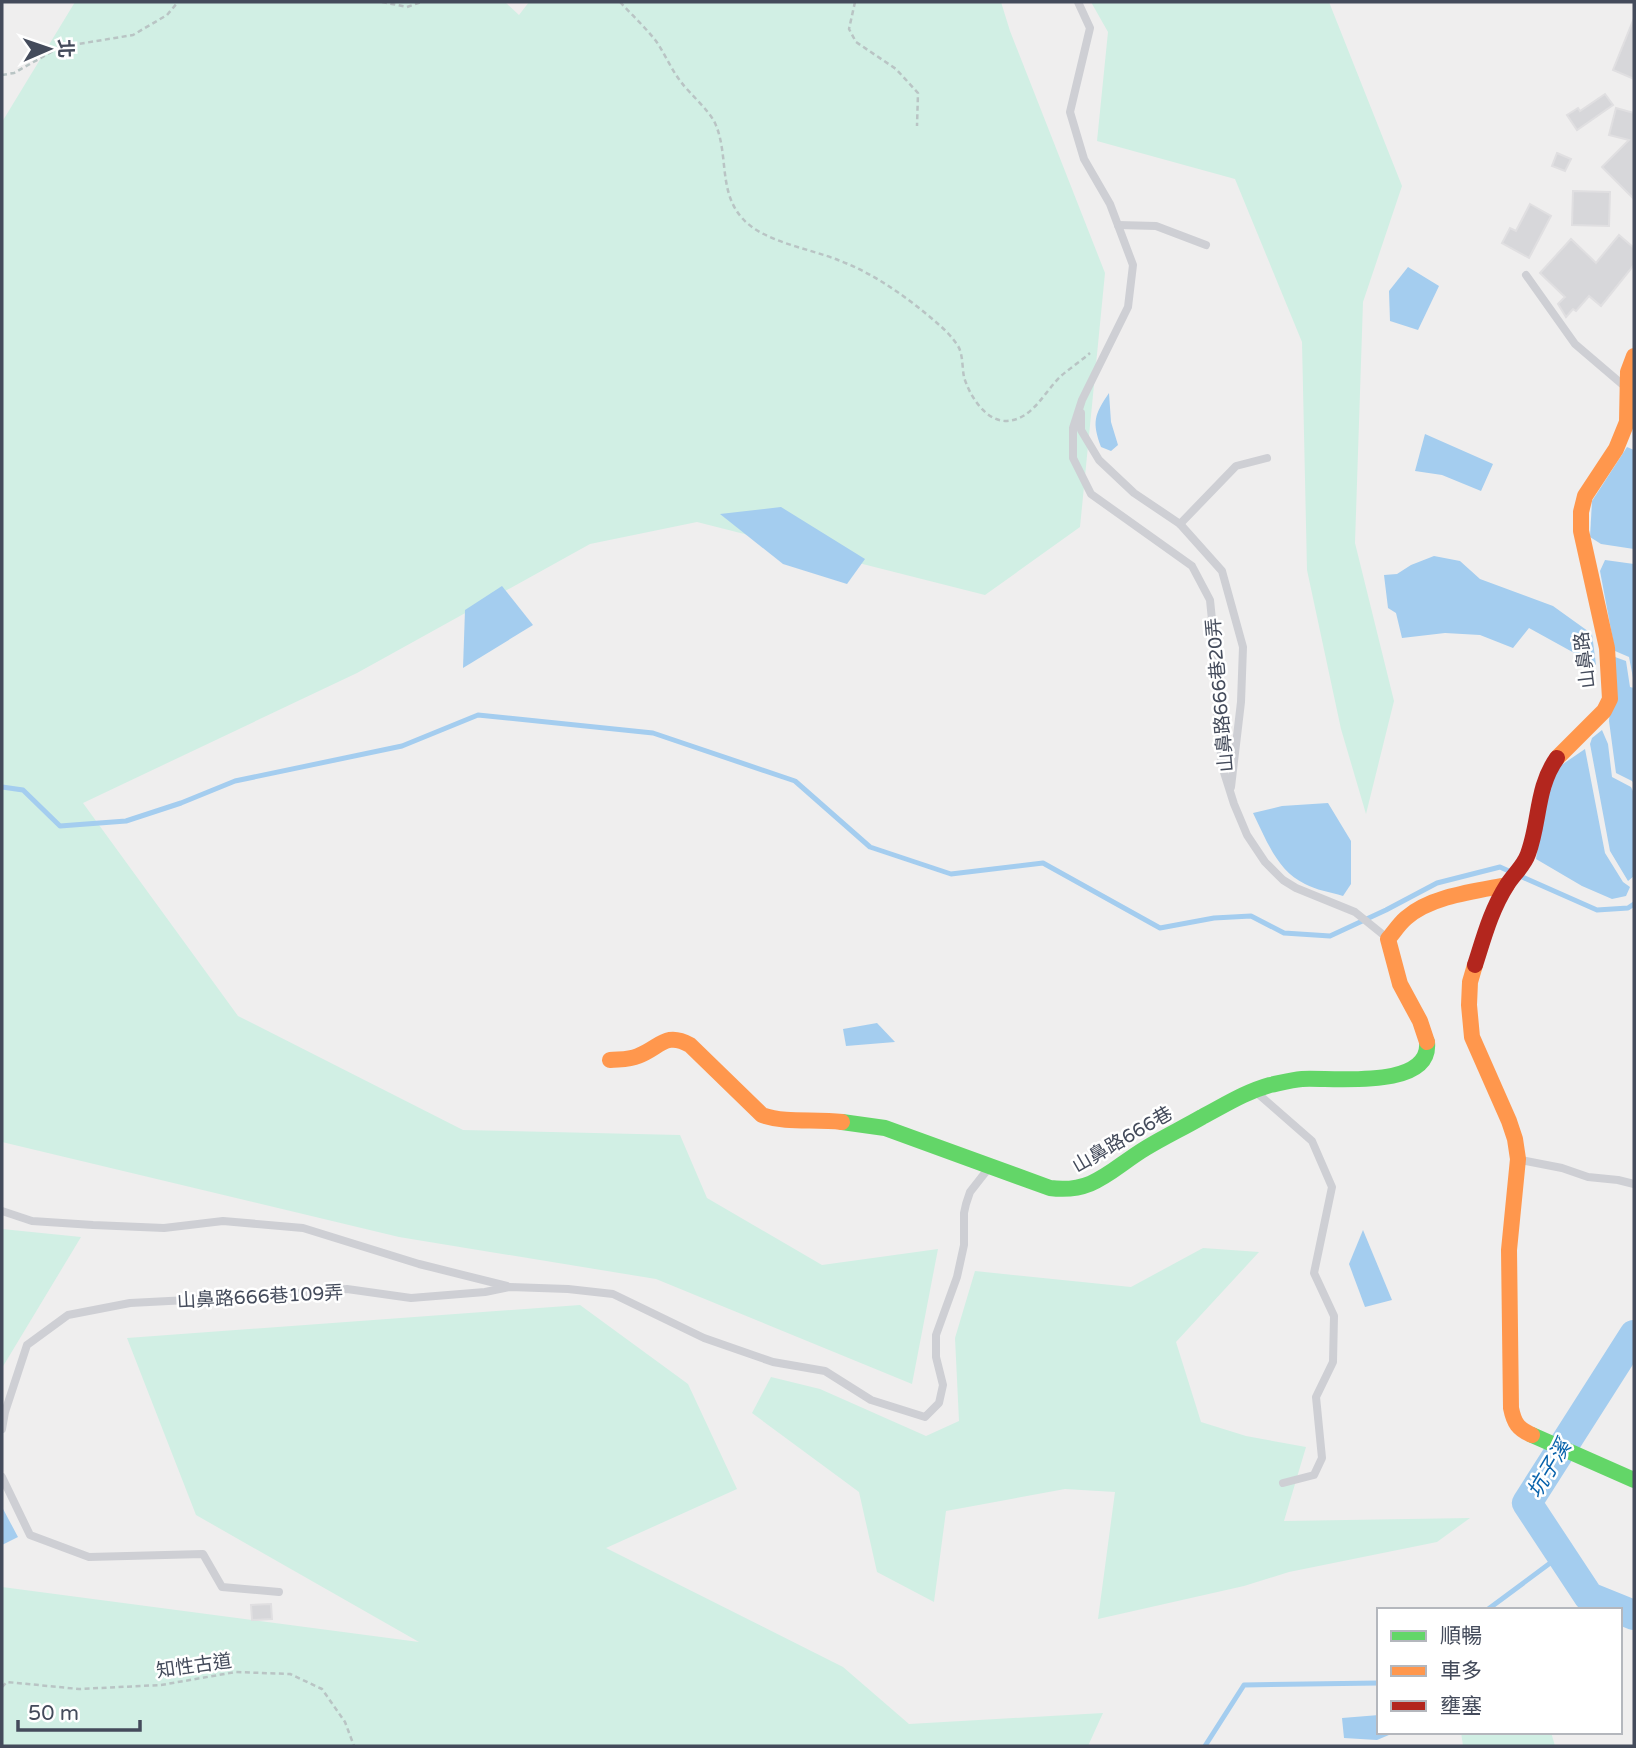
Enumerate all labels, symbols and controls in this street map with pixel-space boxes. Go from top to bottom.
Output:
north arrow [14,14,84,84]
text: 北 [54,39,76,58]
street label: 山鼻路666巷20弄 [1202,617,1238,773]
street label: 山鼻路 [1571,630,1599,690]
street label: 山鼻路666巷 [1069,1102,1176,1177]
street label: 山鼻路666巷109弄 [176,1282,344,1312]
water label: 坑子溪 [1522,1433,1578,1503]
legend [1377,1608,1622,1734]
text: 順暢 [1440,1624,1482,1649]
street label: 知性古道 [155,1650,233,1682]
text: 車多 [1440,1659,1482,1684]
scale bar [18,1688,140,1732]
text: 壅塞 [1440,1694,1482,1719]
text: 50 m [28,1701,79,1726]

